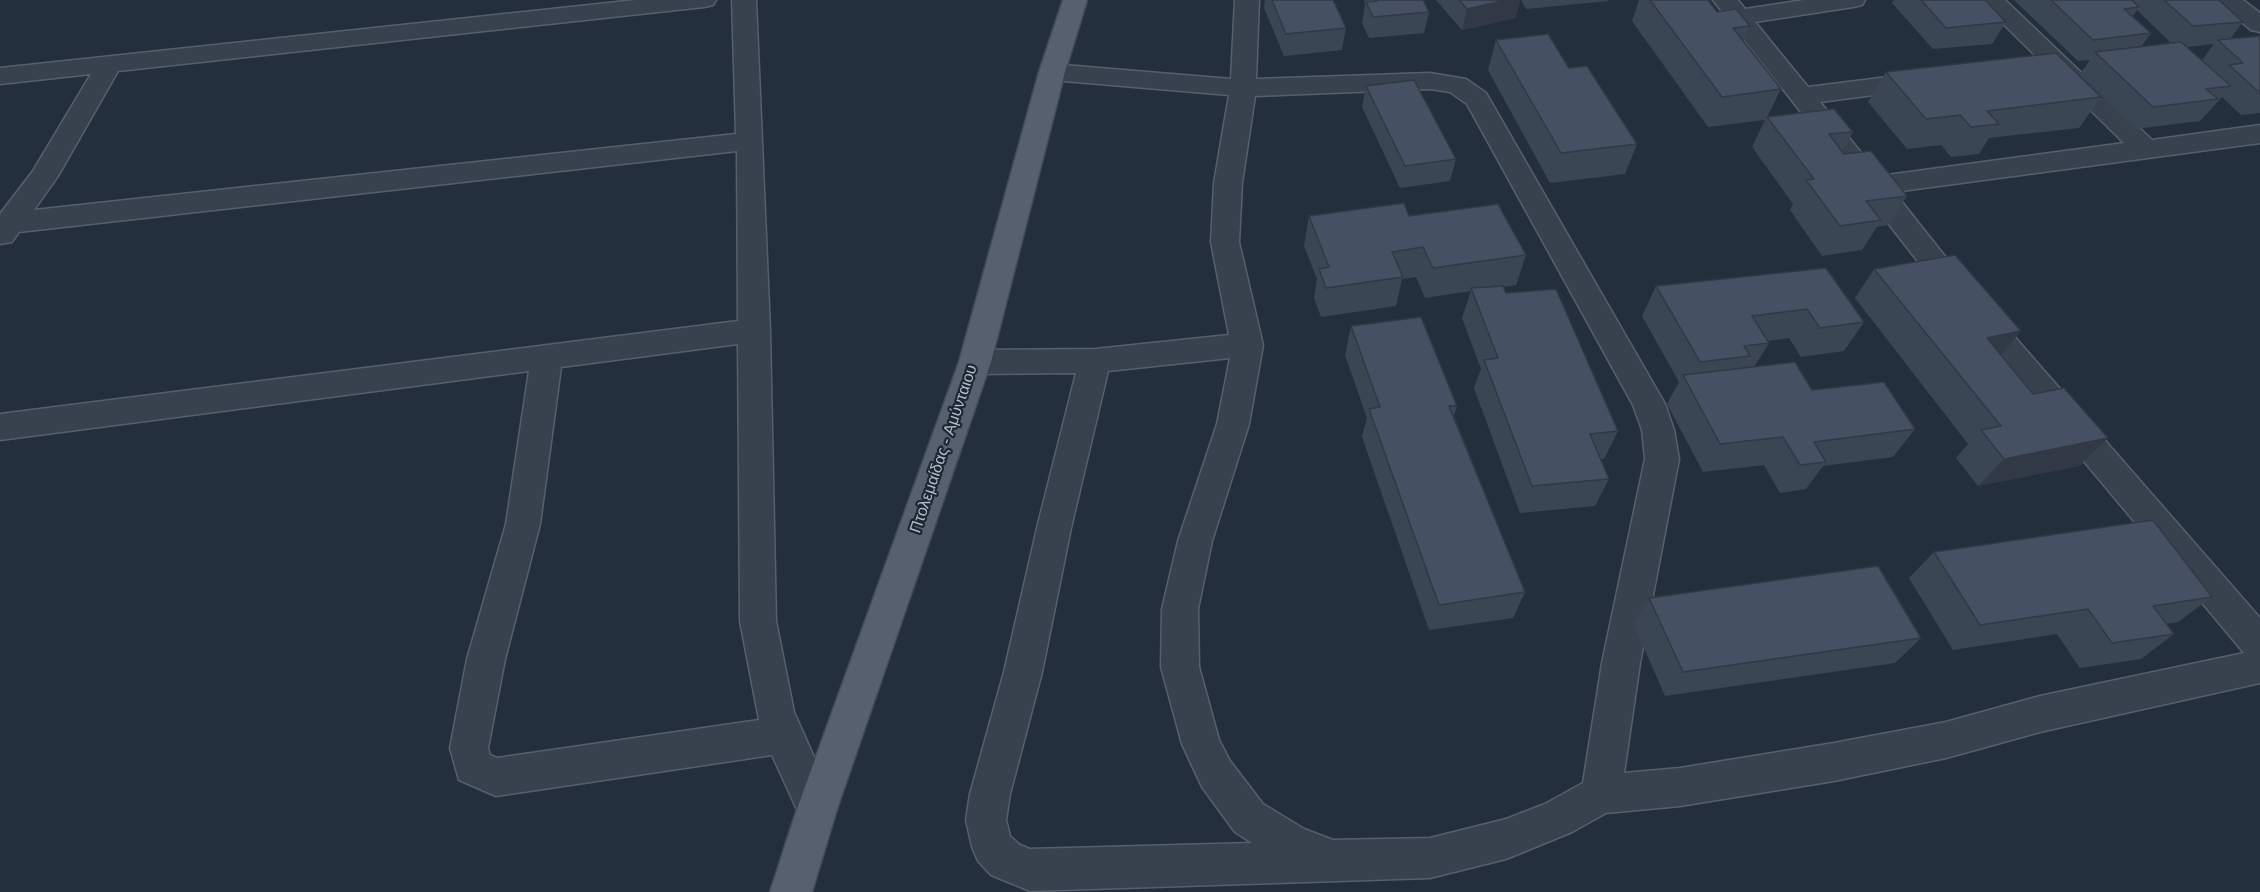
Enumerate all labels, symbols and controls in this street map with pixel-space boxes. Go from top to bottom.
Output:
street label: Πτολεμαίδας - Αμύνταιου [906,362,982,536]

